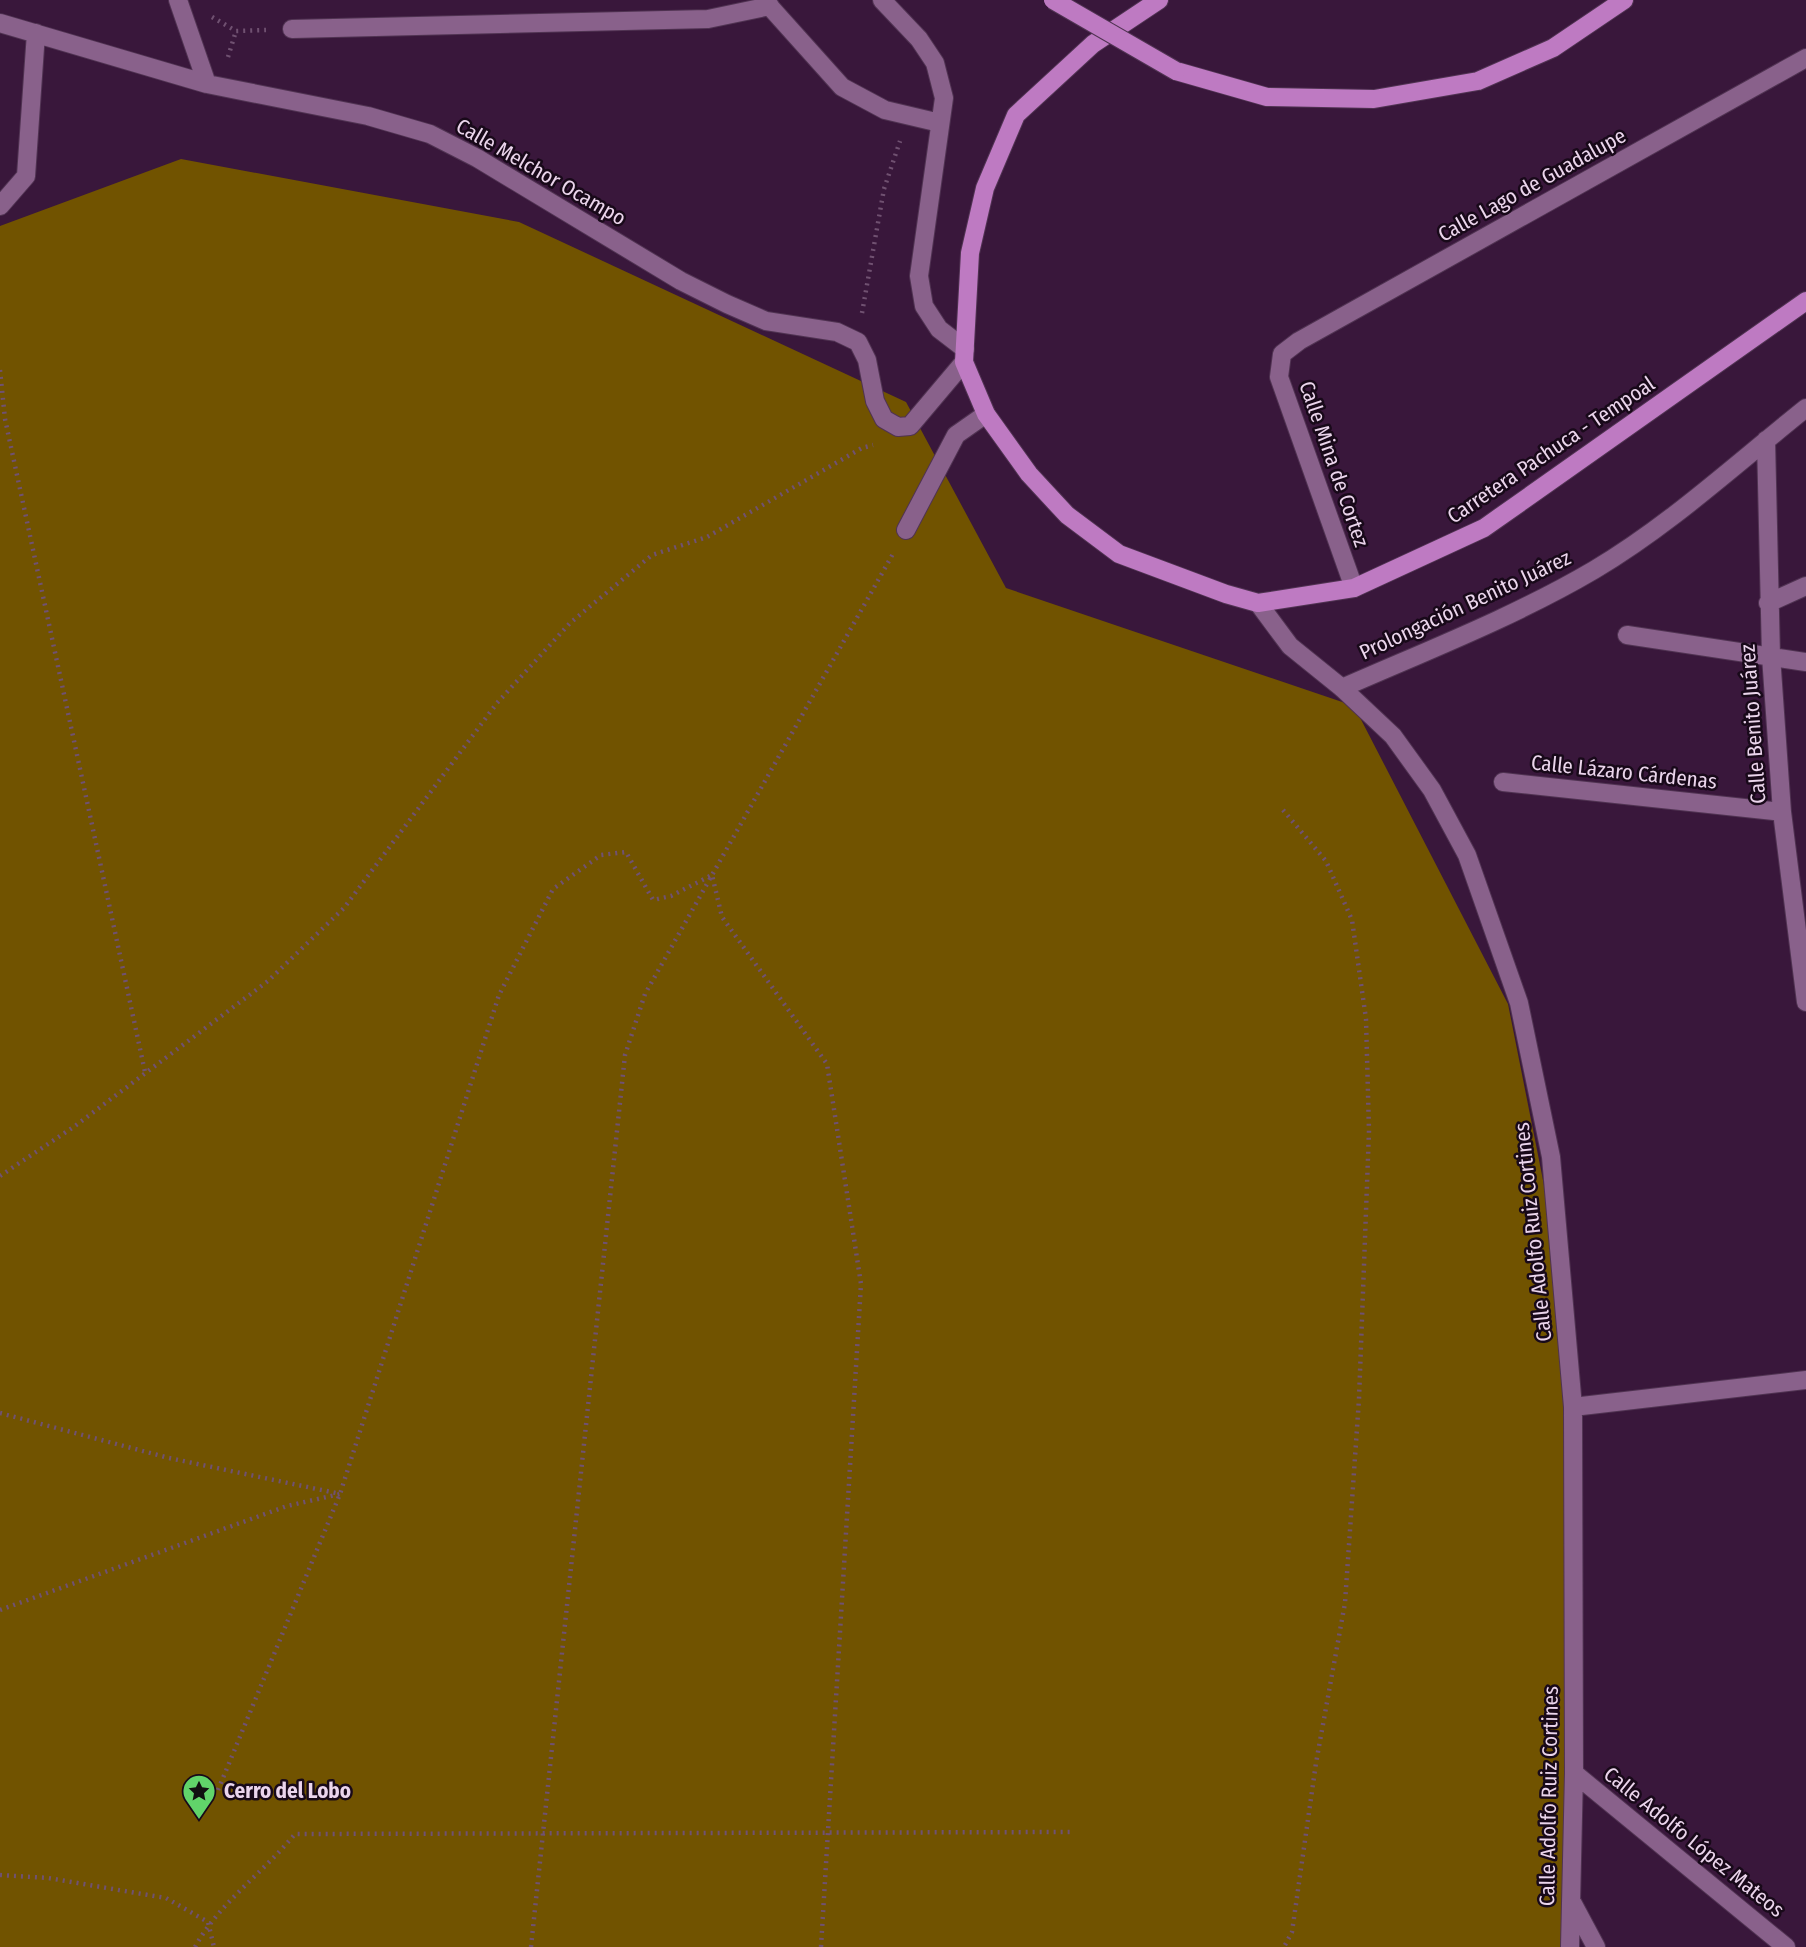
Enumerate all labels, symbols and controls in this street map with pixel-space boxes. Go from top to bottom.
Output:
street label: Calle Melchor Ocampo [452,113,630,231]
street label: Calle Lago de Guadalupe [1433,123,1631,247]
street label: Carretera Pachuca - Tempoal [1442,371,1660,529]
street label: Calle Mina de Cortez [1293,378,1375,550]
street label: Prolongación Benito Juárez [1355,545,1575,665]
street label: Calle Benito Juárez [1734,643,1772,805]
street label: Calle Lázaro Cárdenas [1530,749,1718,795]
street label: Calle Adolfo Ruiz Cortines [1509,1121,1557,1343]
street label: Calle Adolfo Ruiz Cortines [1534,1686,1564,1906]
street label: Calle Adolfo López Mateos [1599,1761,1789,1923]
place icon: Cerro del Lobo [180,1772,218,1821]
place label: Cerro del Lobo [224,1778,351,1804]

